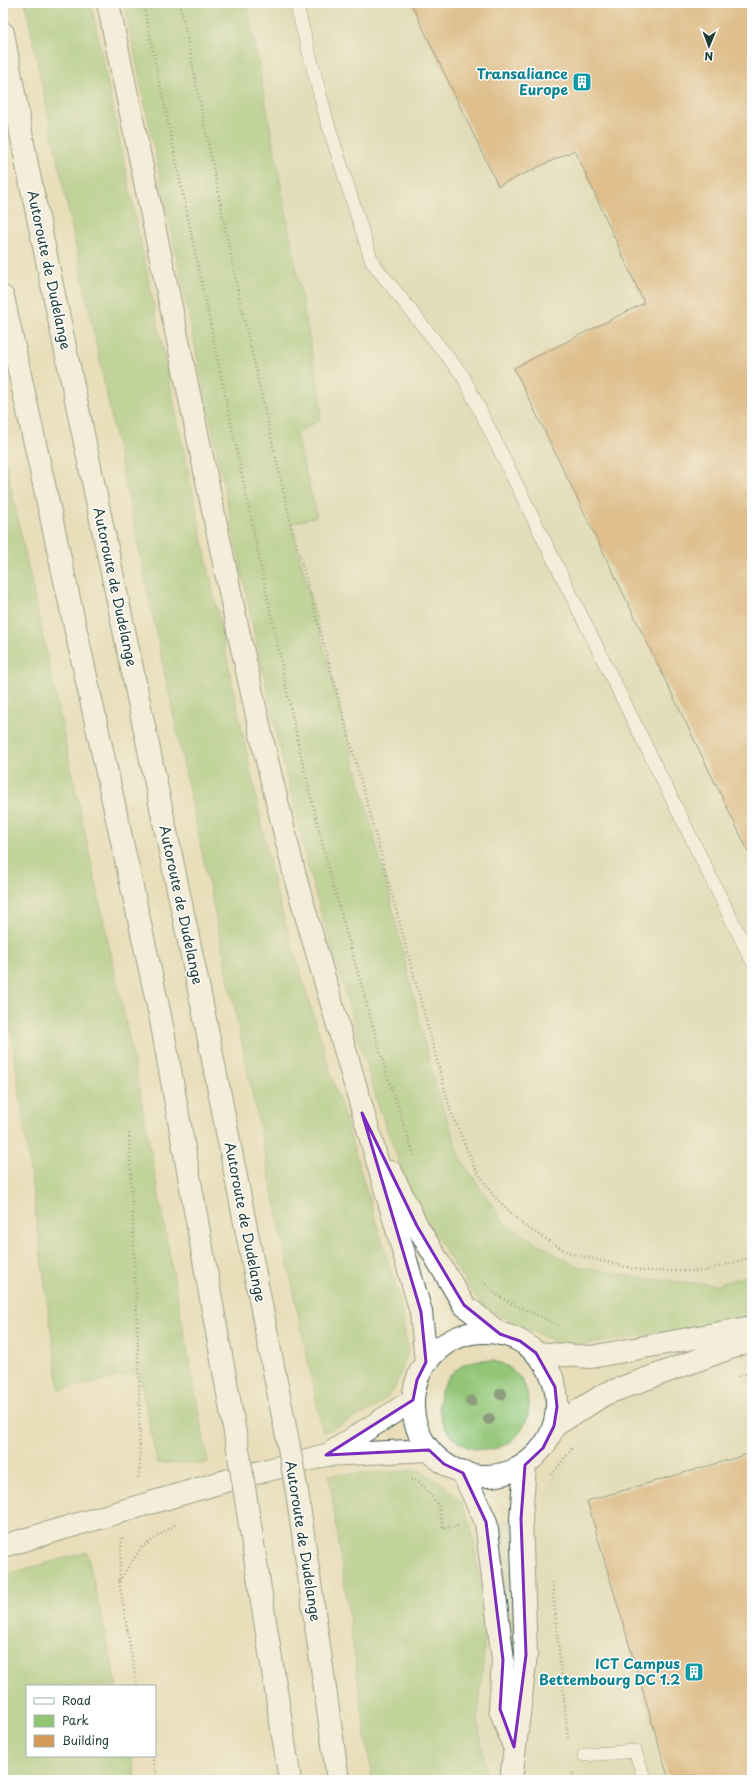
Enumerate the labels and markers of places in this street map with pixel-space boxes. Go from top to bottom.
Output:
place label: Transaliance Europe [477,63,568,100]
building icon: Transaliance Europe [571,71,593,93]
place label: ICT Campus Bettembourg DC 1.2 [539,1653,680,1690]
building icon: ICT Campus Bettembourg DC 1.2 [683,1661,705,1683]

